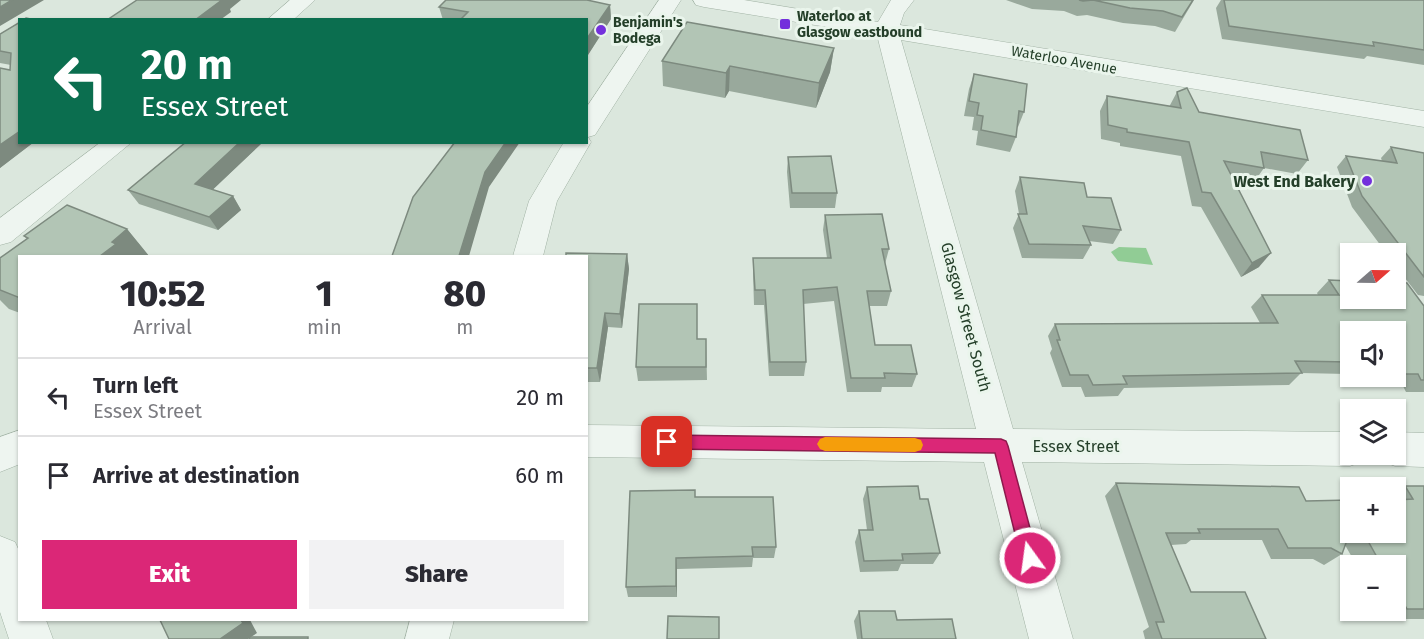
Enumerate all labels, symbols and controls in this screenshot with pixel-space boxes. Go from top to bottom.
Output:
place label: Waterloo at Glasgow eastbound [797,8,922,41]
place label: Benjamin's Bodega [613,14,683,47]
marker: Waterloo at Glasgow eastbound [778,17,792,31]
marker: Benjamin's Bodega [594,23,608,37]
text: 20 m [141,40,233,90]
icon: left [42,42,120,120]
street label: Waterloo Avenue [1010,42,1118,78]
text: Essex Street [141,91,288,123]
place label: West End Bakery [1233,172,1356,191]
marker: West End Bakery [1360,174,1374,188]
street label: Glasgow Street South [937,240,995,394]
north arrow [1340,243,1406,309]
map controls [1340,243,1406,621]
text: 10:52 [120,272,205,316]
text: 1 [316,272,333,316]
text: 80 [443,272,486,316]
text: Arrival [133,315,192,339]
text: min [307,315,342,339]
text: m [456,315,473,339]
button: sound [1340,321,1406,387]
text: Turn left [93,372,178,399]
icon: left [42,381,75,414]
text: 20 m [516,384,564,411]
text: Essex Street [93,399,202,423]
button: layers [1340,399,1406,465]
pin [641,416,692,467]
icon: arrive [650,425,683,458]
street label: Essex Street [1032,437,1120,456]
icon: arrive [42,459,75,492]
text: Arrive at destination [93,462,300,489]
text: 60 m [515,462,564,489]
button: + [1340,477,1406,543]
position arrow [998,526,1062,590]
button: Exit [42,540,297,609]
button: Share [309,540,564,609]
button: − [1340,555,1406,621]

